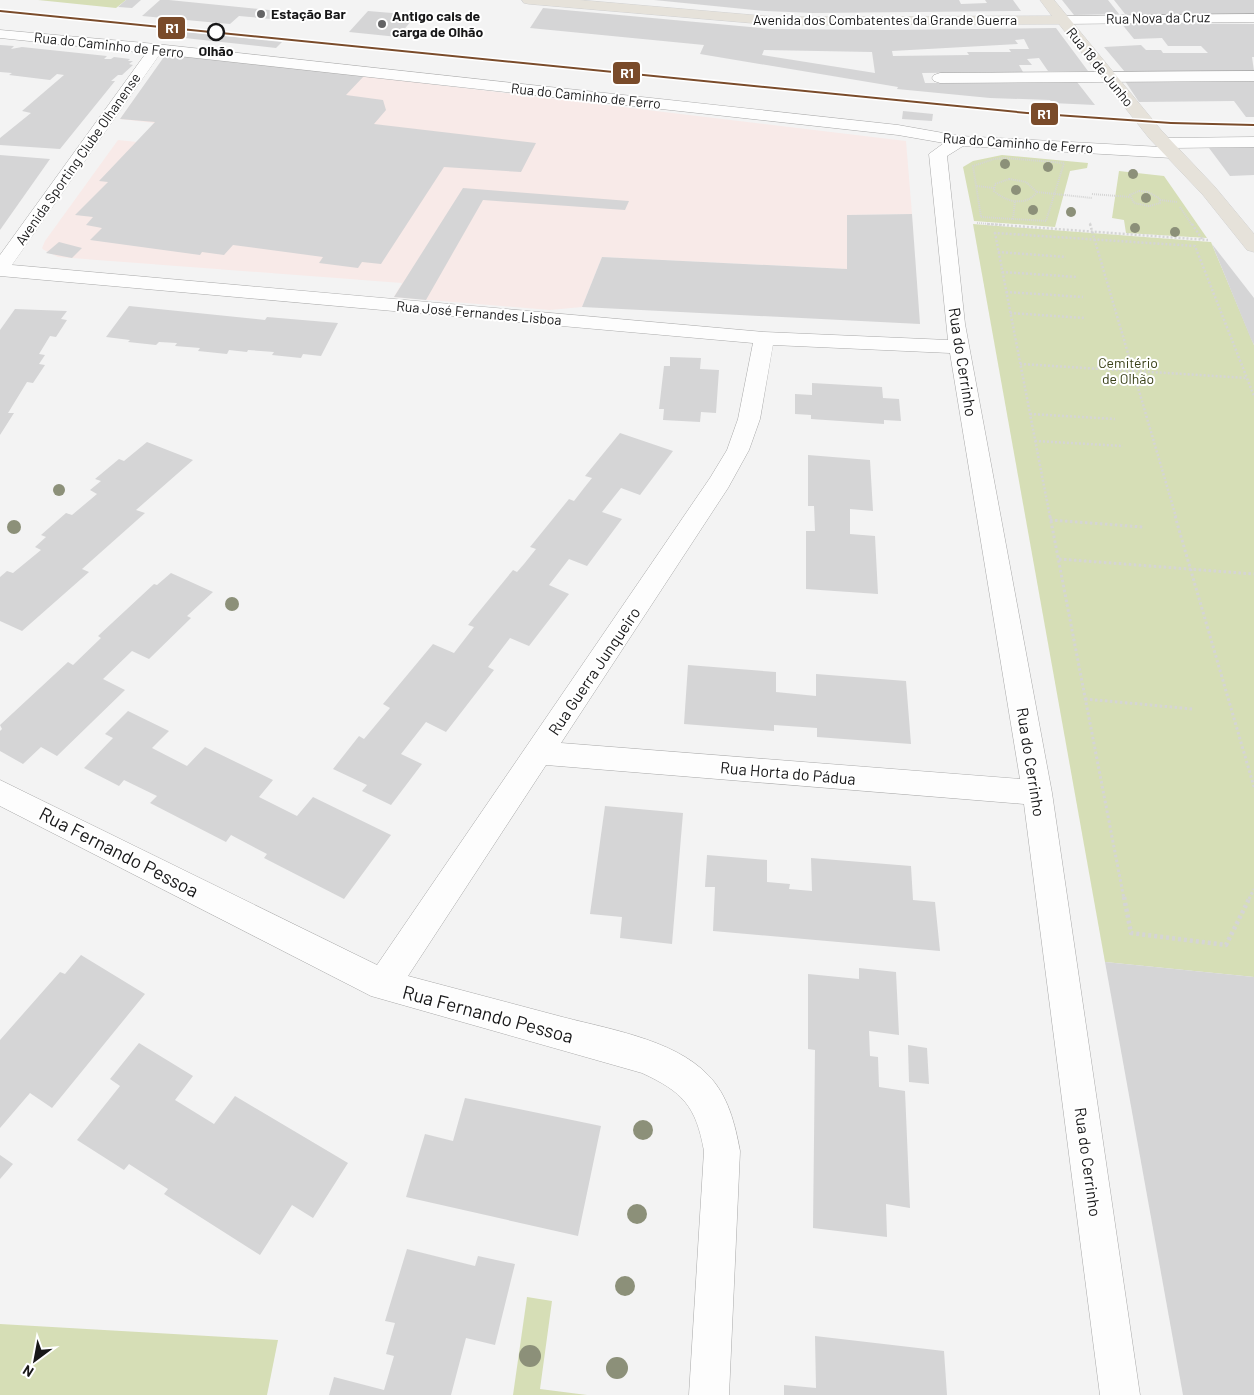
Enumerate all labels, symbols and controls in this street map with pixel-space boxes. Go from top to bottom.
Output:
place label: Estação Bar [271,5,346,22]
place label: Antigo cais de carga de Olhão [392,7,483,40]
marker: Estação Bar [255,8,267,20]
street label: Rua Nova da Cruz [1106,8,1210,27]
street label: Avenida dos Combatentes da Grande Guerra [753,11,1017,28]
line badge: R1 [157,16,186,40]
marker: Antigo cais de carga de Olhão [376,18,388,30]
text: R1 [165,19,179,36]
marker: Olhão [207,23,225,41]
street label: Rua 18 de Junho [1063,24,1138,110]
street label: Rua do Caminho de Ferro [33,28,185,61]
place label: Olhão [199,42,234,59]
line badge: R1 [612,61,641,85]
text: R1 [620,64,634,81]
street label: Avenida Sporting Clube Olhanense [11,69,144,248]
street label: Rua do Caminho de Ferro [510,79,662,112]
line badge: R1 [1030,102,1059,126]
text: R1 [1037,105,1051,122]
street label: Rua do Caminho de Ferro [942,129,1094,156]
street label: Rua José Fernandes Lisboa [396,297,562,328]
street label: Rua do Cerrinho [945,306,981,418]
park label: Cemitério de Olhão [1098,354,1158,387]
street label: Rua Guerra Junqueiro [544,603,644,738]
street label: Rua do Cerrinho [1013,706,1049,818]
street label: Rua Horta do Pádua [720,757,857,788]
street label: Rua Fernando Pessoa [36,801,203,902]
street label: Rua Fernando Pessoa [400,980,576,1047]
street label: Rua do Cerrinho [1071,1106,1106,1218]
north arrow [10,1335,60,1385]
text: N [19,1362,36,1381]

